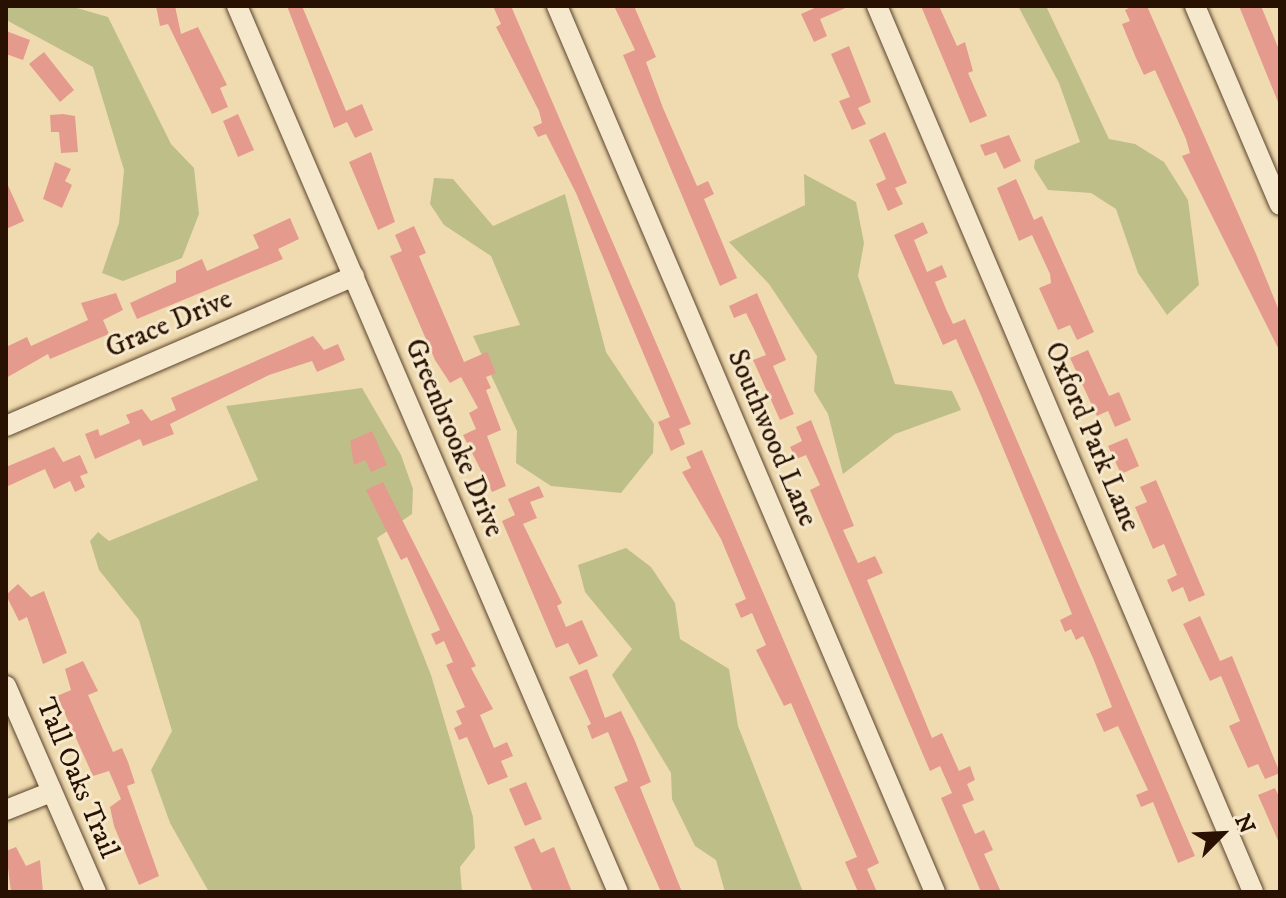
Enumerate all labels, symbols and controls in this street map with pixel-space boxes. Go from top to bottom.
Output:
street label: Grace Drive [101,282,237,366]
street label: Greenbrooke Drive [397,334,511,542]
street label: Oxford Park Lane [1037,337,1147,537]
street label: Southwood Lane [720,345,824,531]
street label: Tall Oaks Trail [28,693,126,863]
north arrow [1182,794,1262,874]
text: N [1228,810,1260,838]

